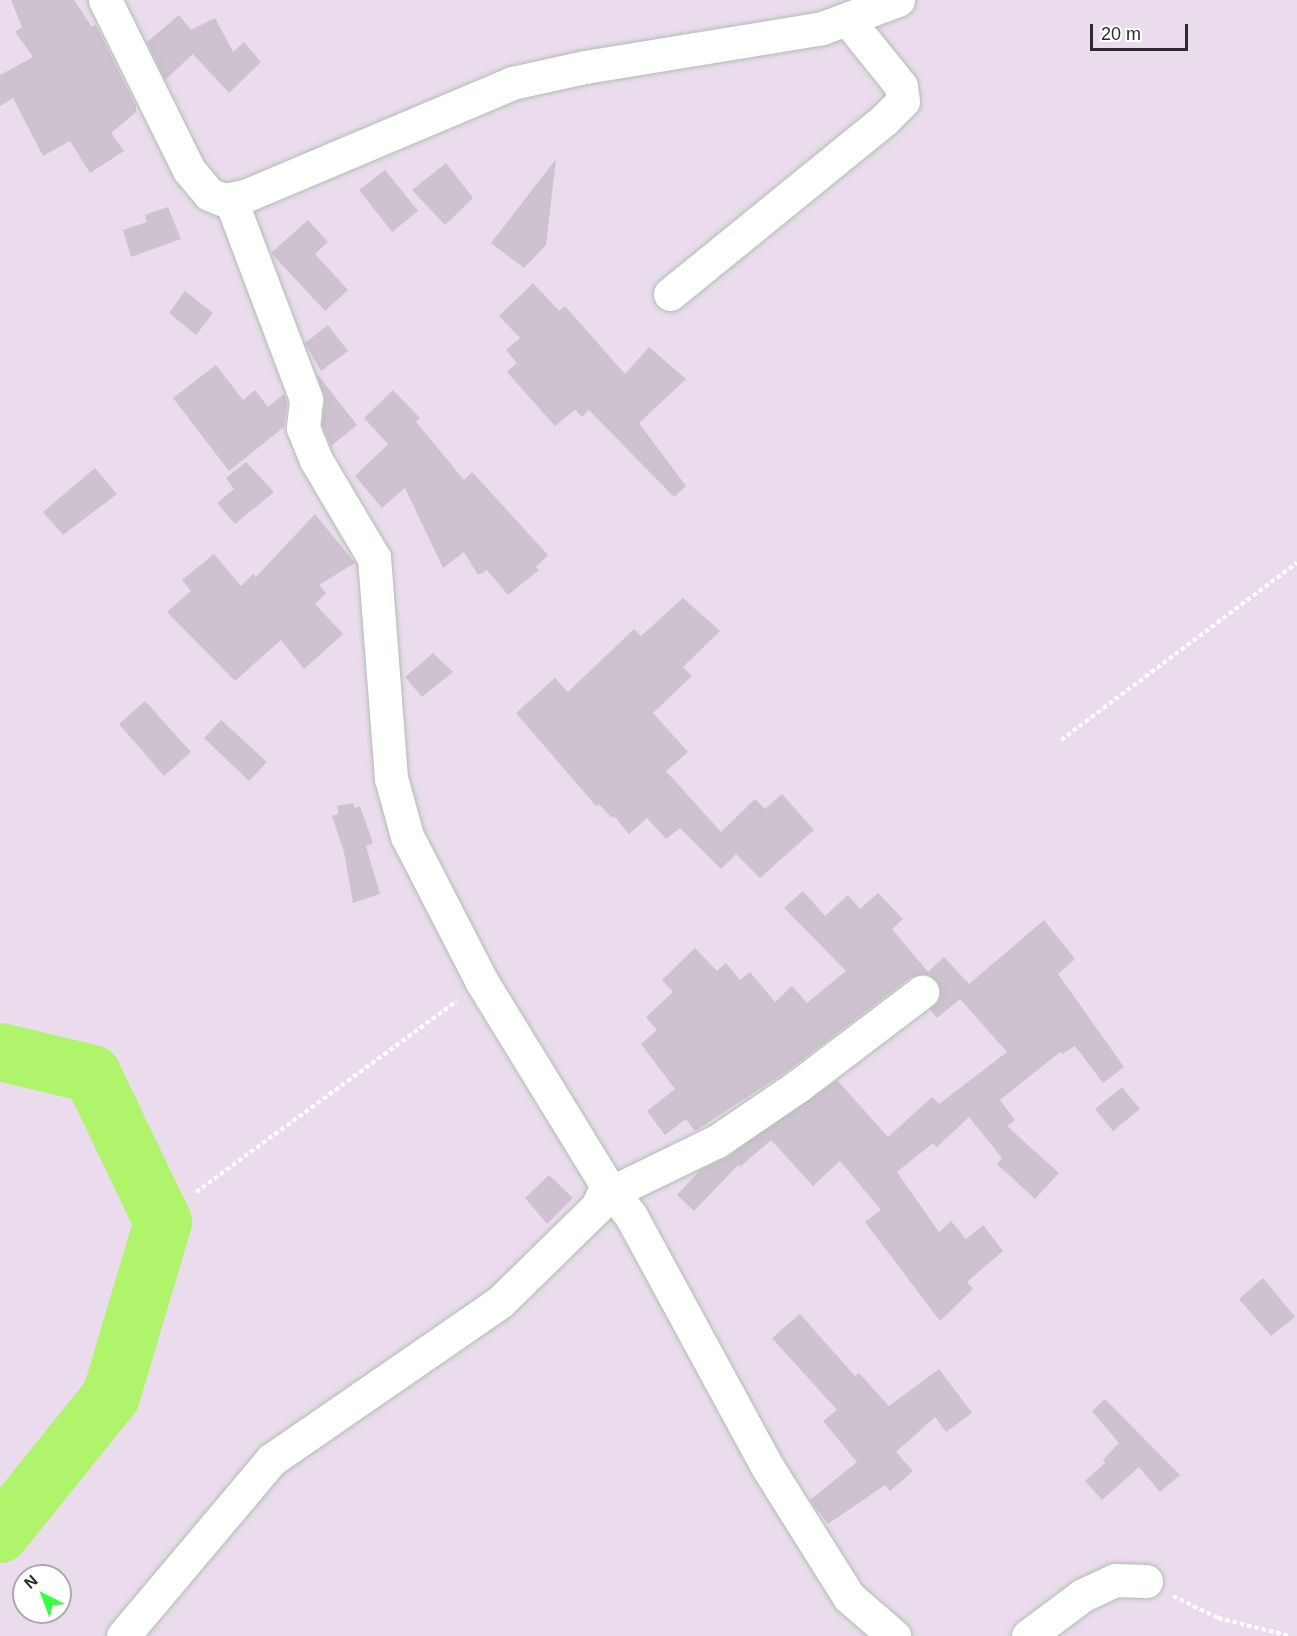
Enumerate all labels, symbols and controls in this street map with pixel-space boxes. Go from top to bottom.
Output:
scale bar [1093,12,1190,50]
text: 20 m [1101,24,1141,44]
north arrow [12,1564,72,1624]
text: N [21,1572,41,1592]

